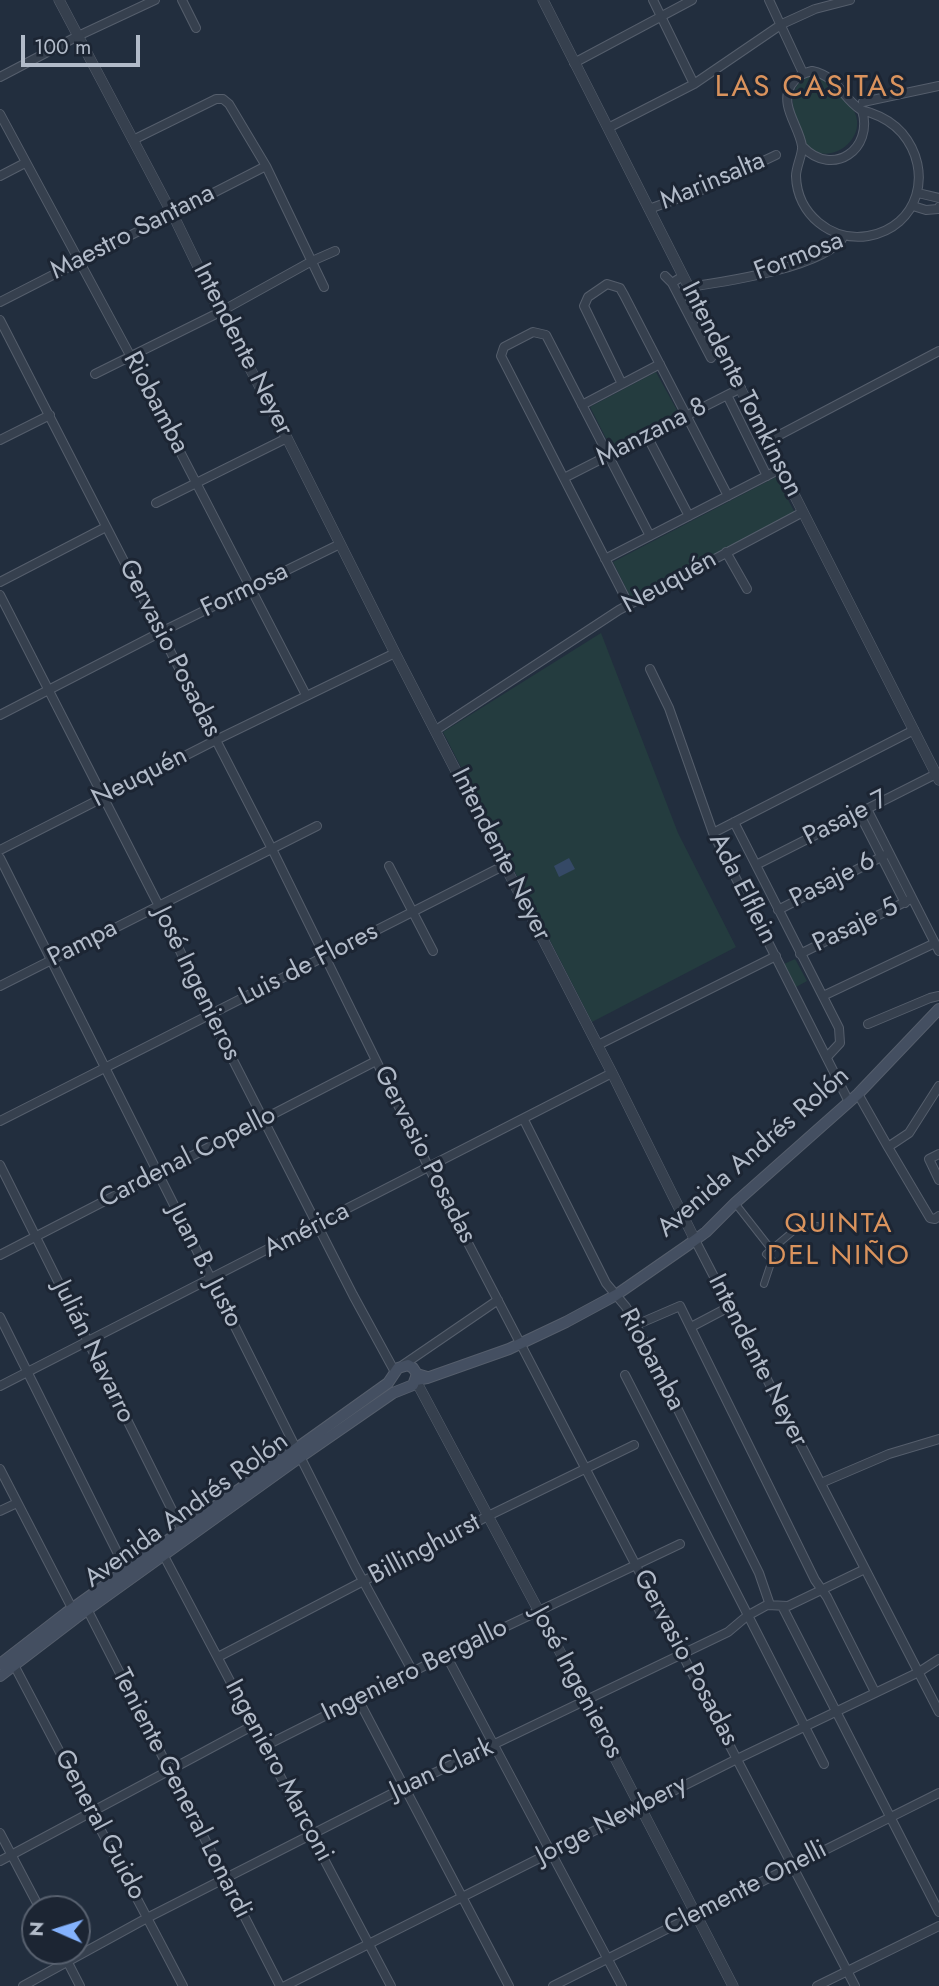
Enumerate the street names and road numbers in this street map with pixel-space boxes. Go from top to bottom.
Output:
street label: Marinsalta [656,146,770,218]
street label: Maestro Santana [46,178,220,288]
street label: Formosa [750,226,848,288]
street label: Intendente Neyer [185,259,299,441]
street label: Intendente Tomkinson [673,277,809,503]
street label: Riobamba [115,347,195,459]
street label: Manzana 8 [592,392,712,474]
street label: Neuquén [618,544,722,622]
street label: Gervasio Posadas [111,555,227,743]
street label: Formosa [196,557,294,625]
street label: Neuquén [87,741,193,815]
street label: Intendente Neyer [443,764,557,946]
street label: Pasaje 7 [799,785,893,853]
street label: Ada Elflein [701,829,783,949]
street label: Pasaje 6 [785,846,881,916]
street label: Pasaje 5 [808,892,904,960]
street label: José Ingenieros [145,902,247,1066]
street label: Pampa [43,913,123,975]
street label: Luis de Flores [234,917,384,1013]
street label: Gervasio Posadas [366,1061,482,1249]
street label: Avenida Andrés Rolón [652,1061,856,1245]
street label: Cardenal Copello [95,1100,281,1216]
street label: América [259,1196,355,1266]
street label: Juan B. Justo [160,1199,248,1333]
street label: Intendente Neyer [700,1270,814,1452]
street label: Julián Navarro [45,1276,141,1428]
street label: Riobamba [611,1304,691,1416]
street label: Avenida Andrés Rolón [79,1427,295,1595]
street label: Billinghurst [364,1508,486,1592]
street label: Gervasio Posadas [625,1565,745,1751]
street label: José Ingenieros [523,1602,629,1764]
street label: Ingeniero Bergallo [317,1613,513,1729]
street label: Teniente General Lonardi [104,1664,258,1924]
street label: Ingeniero Marconi [217,1675,339,1867]
street label: Juan Clark [385,1733,499,1807]
street label: General Guido [46,1745,152,1905]
street label: Jorge Newbery [531,1770,693,1872]
street label: Clemente Onelli [660,1835,832,1943]

